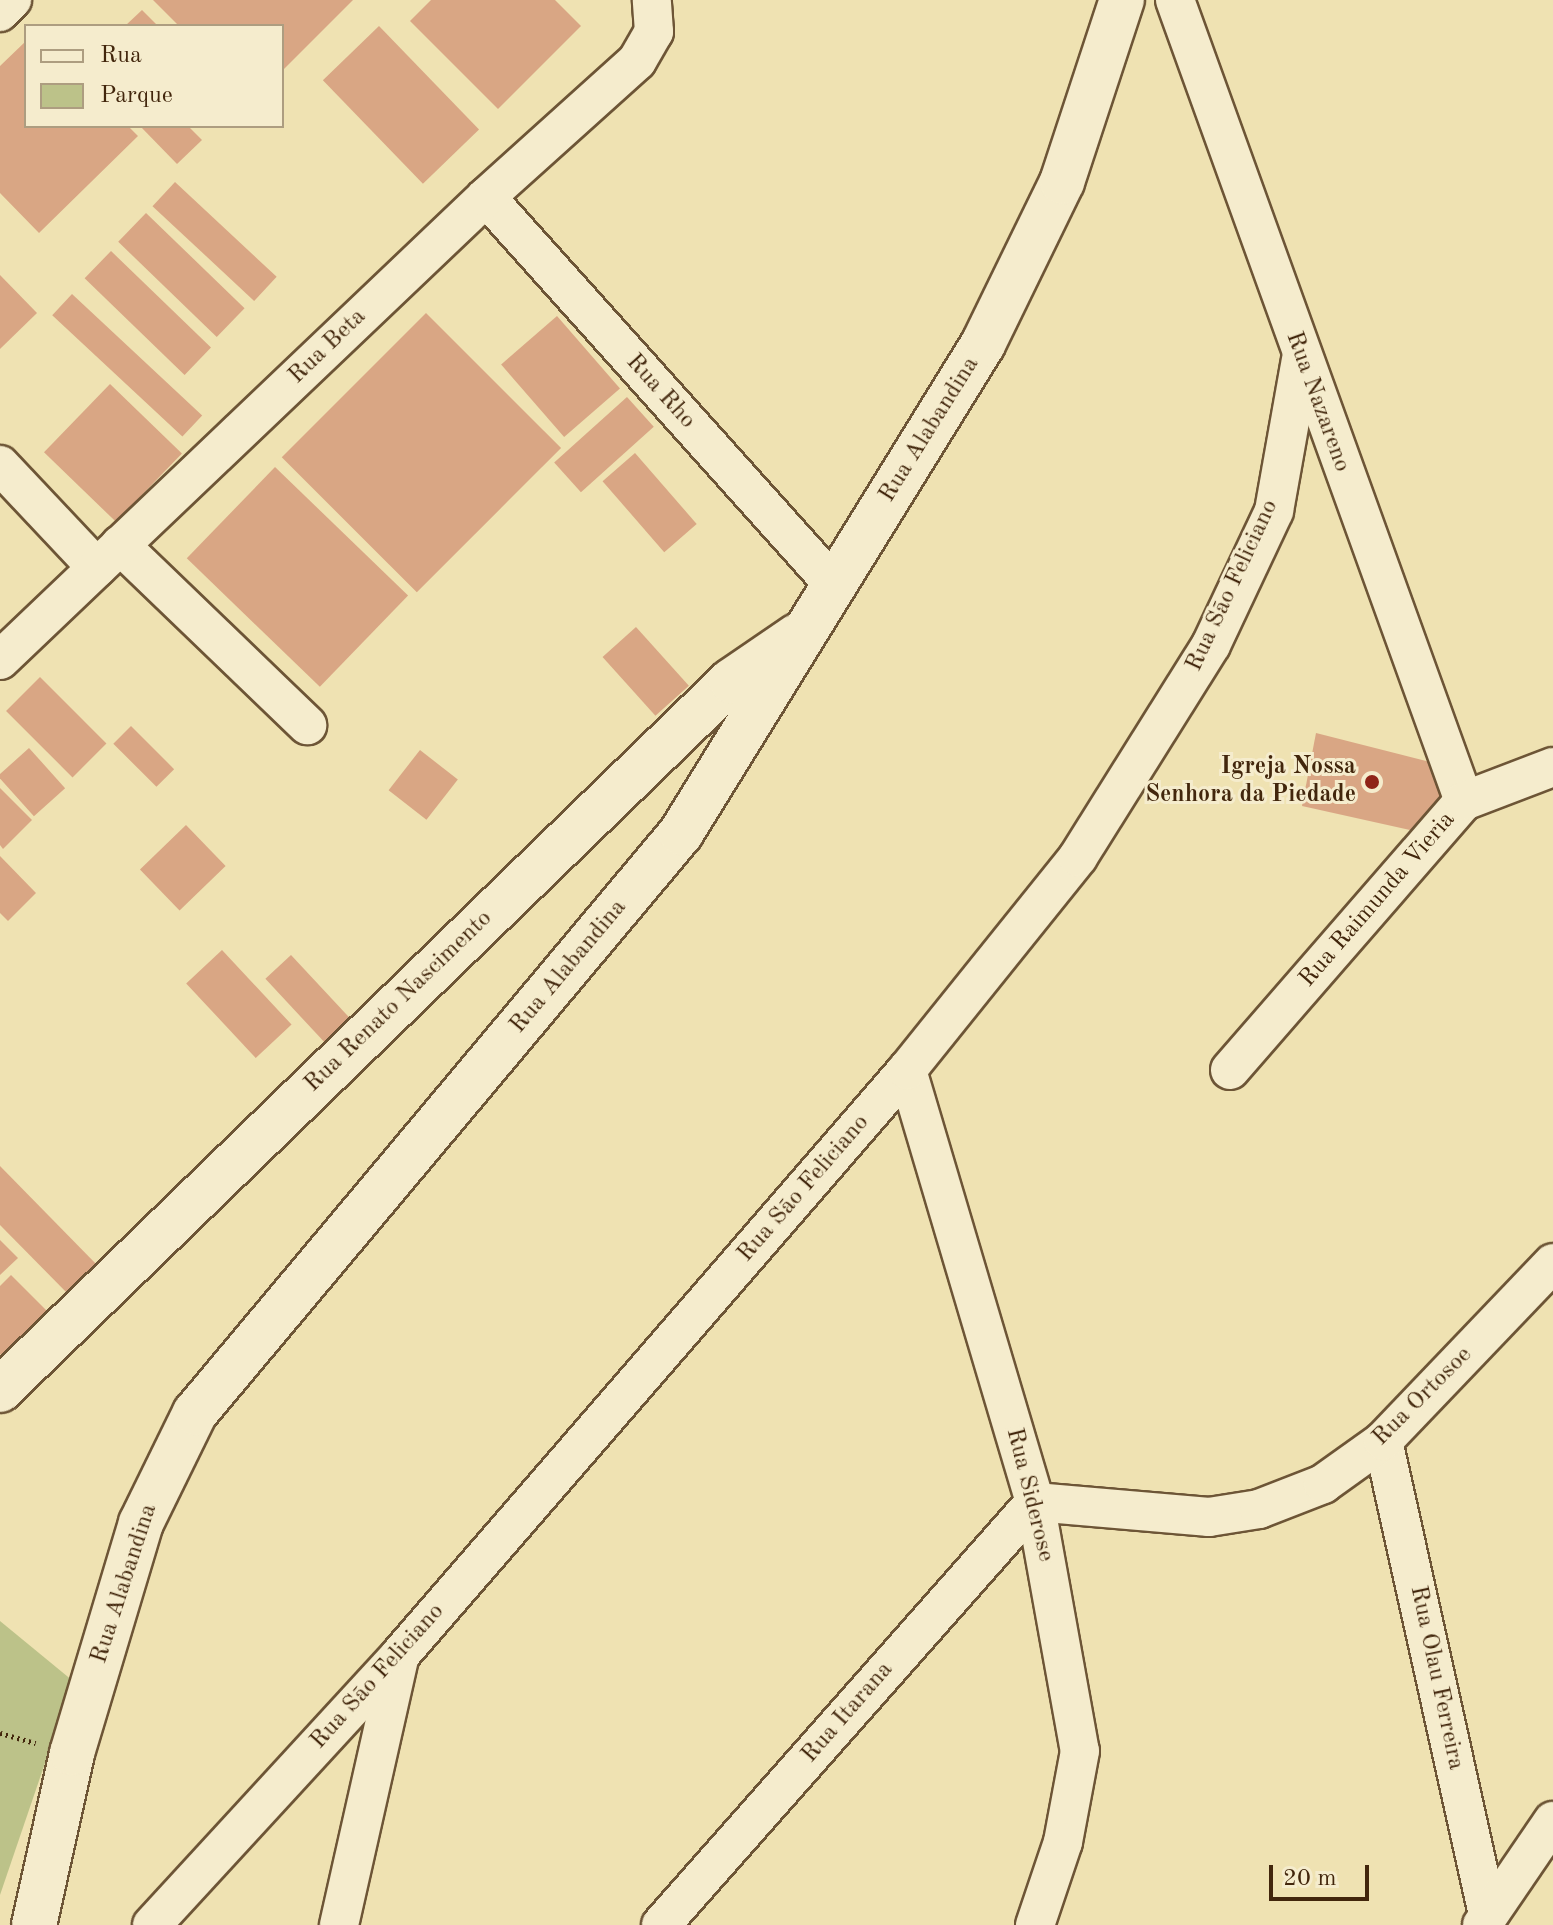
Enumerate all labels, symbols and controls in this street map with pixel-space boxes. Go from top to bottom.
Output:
legend [24,24,284,128]
text: Rua [100,44,142,68]
text: Parque [100,84,173,108]
street label: Rua Beta [283,303,373,391]
street label: Rua Nazareno [1278,328,1356,476]
street label: Rua Rho [619,349,701,435]
street label: Rua Alabandina [874,352,986,508]
street label: Rua São Feliciano [1181,496,1285,676]
place label: Igreja Nossa Senhora da Piedade [1145,754,1356,810]
marker: Igreja Nossa Senhora da Piedade [1363,773,1381,791]
street label: Rua Raimunda Vieria [1294,806,1462,994]
street label: Rua Alabandina [505,894,633,1040]
street label: Rua Renato Nascimento [299,905,499,1099]
street label: Rua São Feliciano [732,1109,876,1269]
street label: Rua Ortosoe [1367,1341,1479,1453]
street label: Rua Siderose [998,1425,1060,1565]
street label: Rua Alabandina [86,1501,164,1667]
street label: Rua Olau Ferreira [1402,1583,1470,1773]
street label: Rua São Feliciano [305,1598,451,1756]
street label: Rua Itarana [796,1656,900,1770]
scale bar [1273,1849,1373,1899]
text: 20 m [1283,1867,1337,1891]

